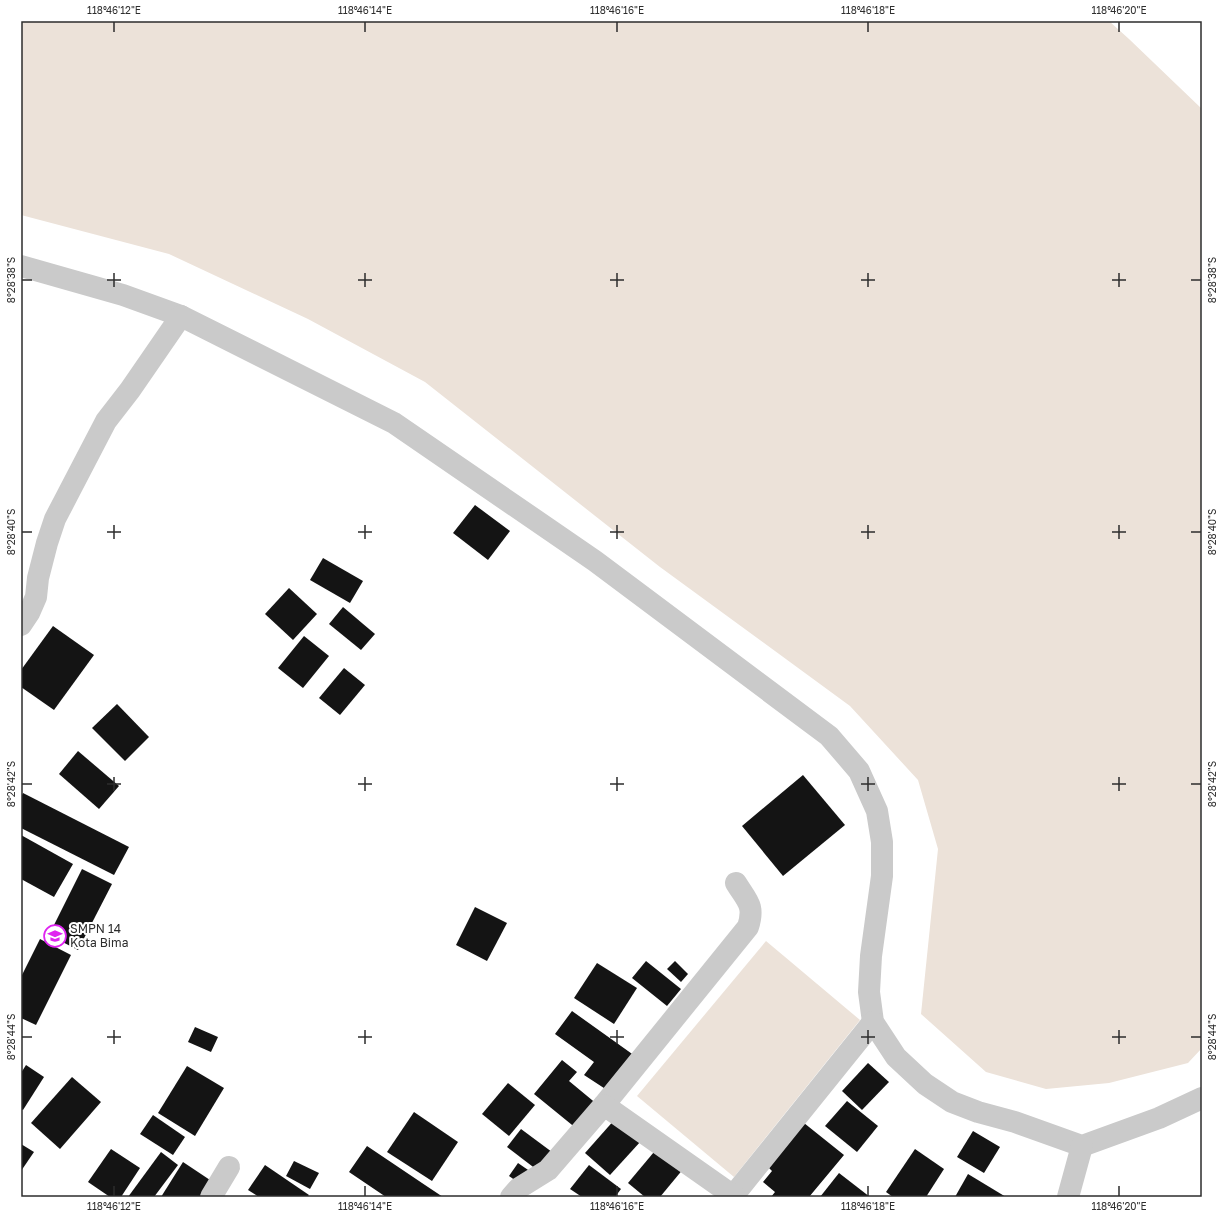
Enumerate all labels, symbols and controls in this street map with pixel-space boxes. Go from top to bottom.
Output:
text: 118°46'12"E [87,4,141,16]
text: 118°46'14"E [338,4,392,16]
text: 118°46'16"E [590,4,644,16]
text: 118°46'18"E [841,4,895,16]
text: 118°46'20"E [1091,4,1147,16]
text: 8°28'38"S [5,257,17,303]
text: 8°28'38"S [1206,257,1218,303]
text: 8°28'40"S [5,509,17,555]
text: 8°28'40"S [1206,509,1218,555]
text: 8°28'42"S [5,761,17,807]
text: 8°28'42"S [1206,761,1218,807]
place label: SMPN 14 Kota Bima [70,921,128,950]
school or university icon: SMPN 14 Kota Bima [42,923,68,949]
text: 8°28'44"S [5,1014,17,1060]
text: 8°28'44"S [1206,1014,1218,1060]
text: 118°46'12"E [87,1200,141,1212]
text: 118°46'14"E [338,1200,392,1212]
text: 118°46'16"E [590,1200,644,1212]
text: 118°46'18"E [841,1200,895,1212]
text: 118°46'20"E [1091,1200,1147,1212]

